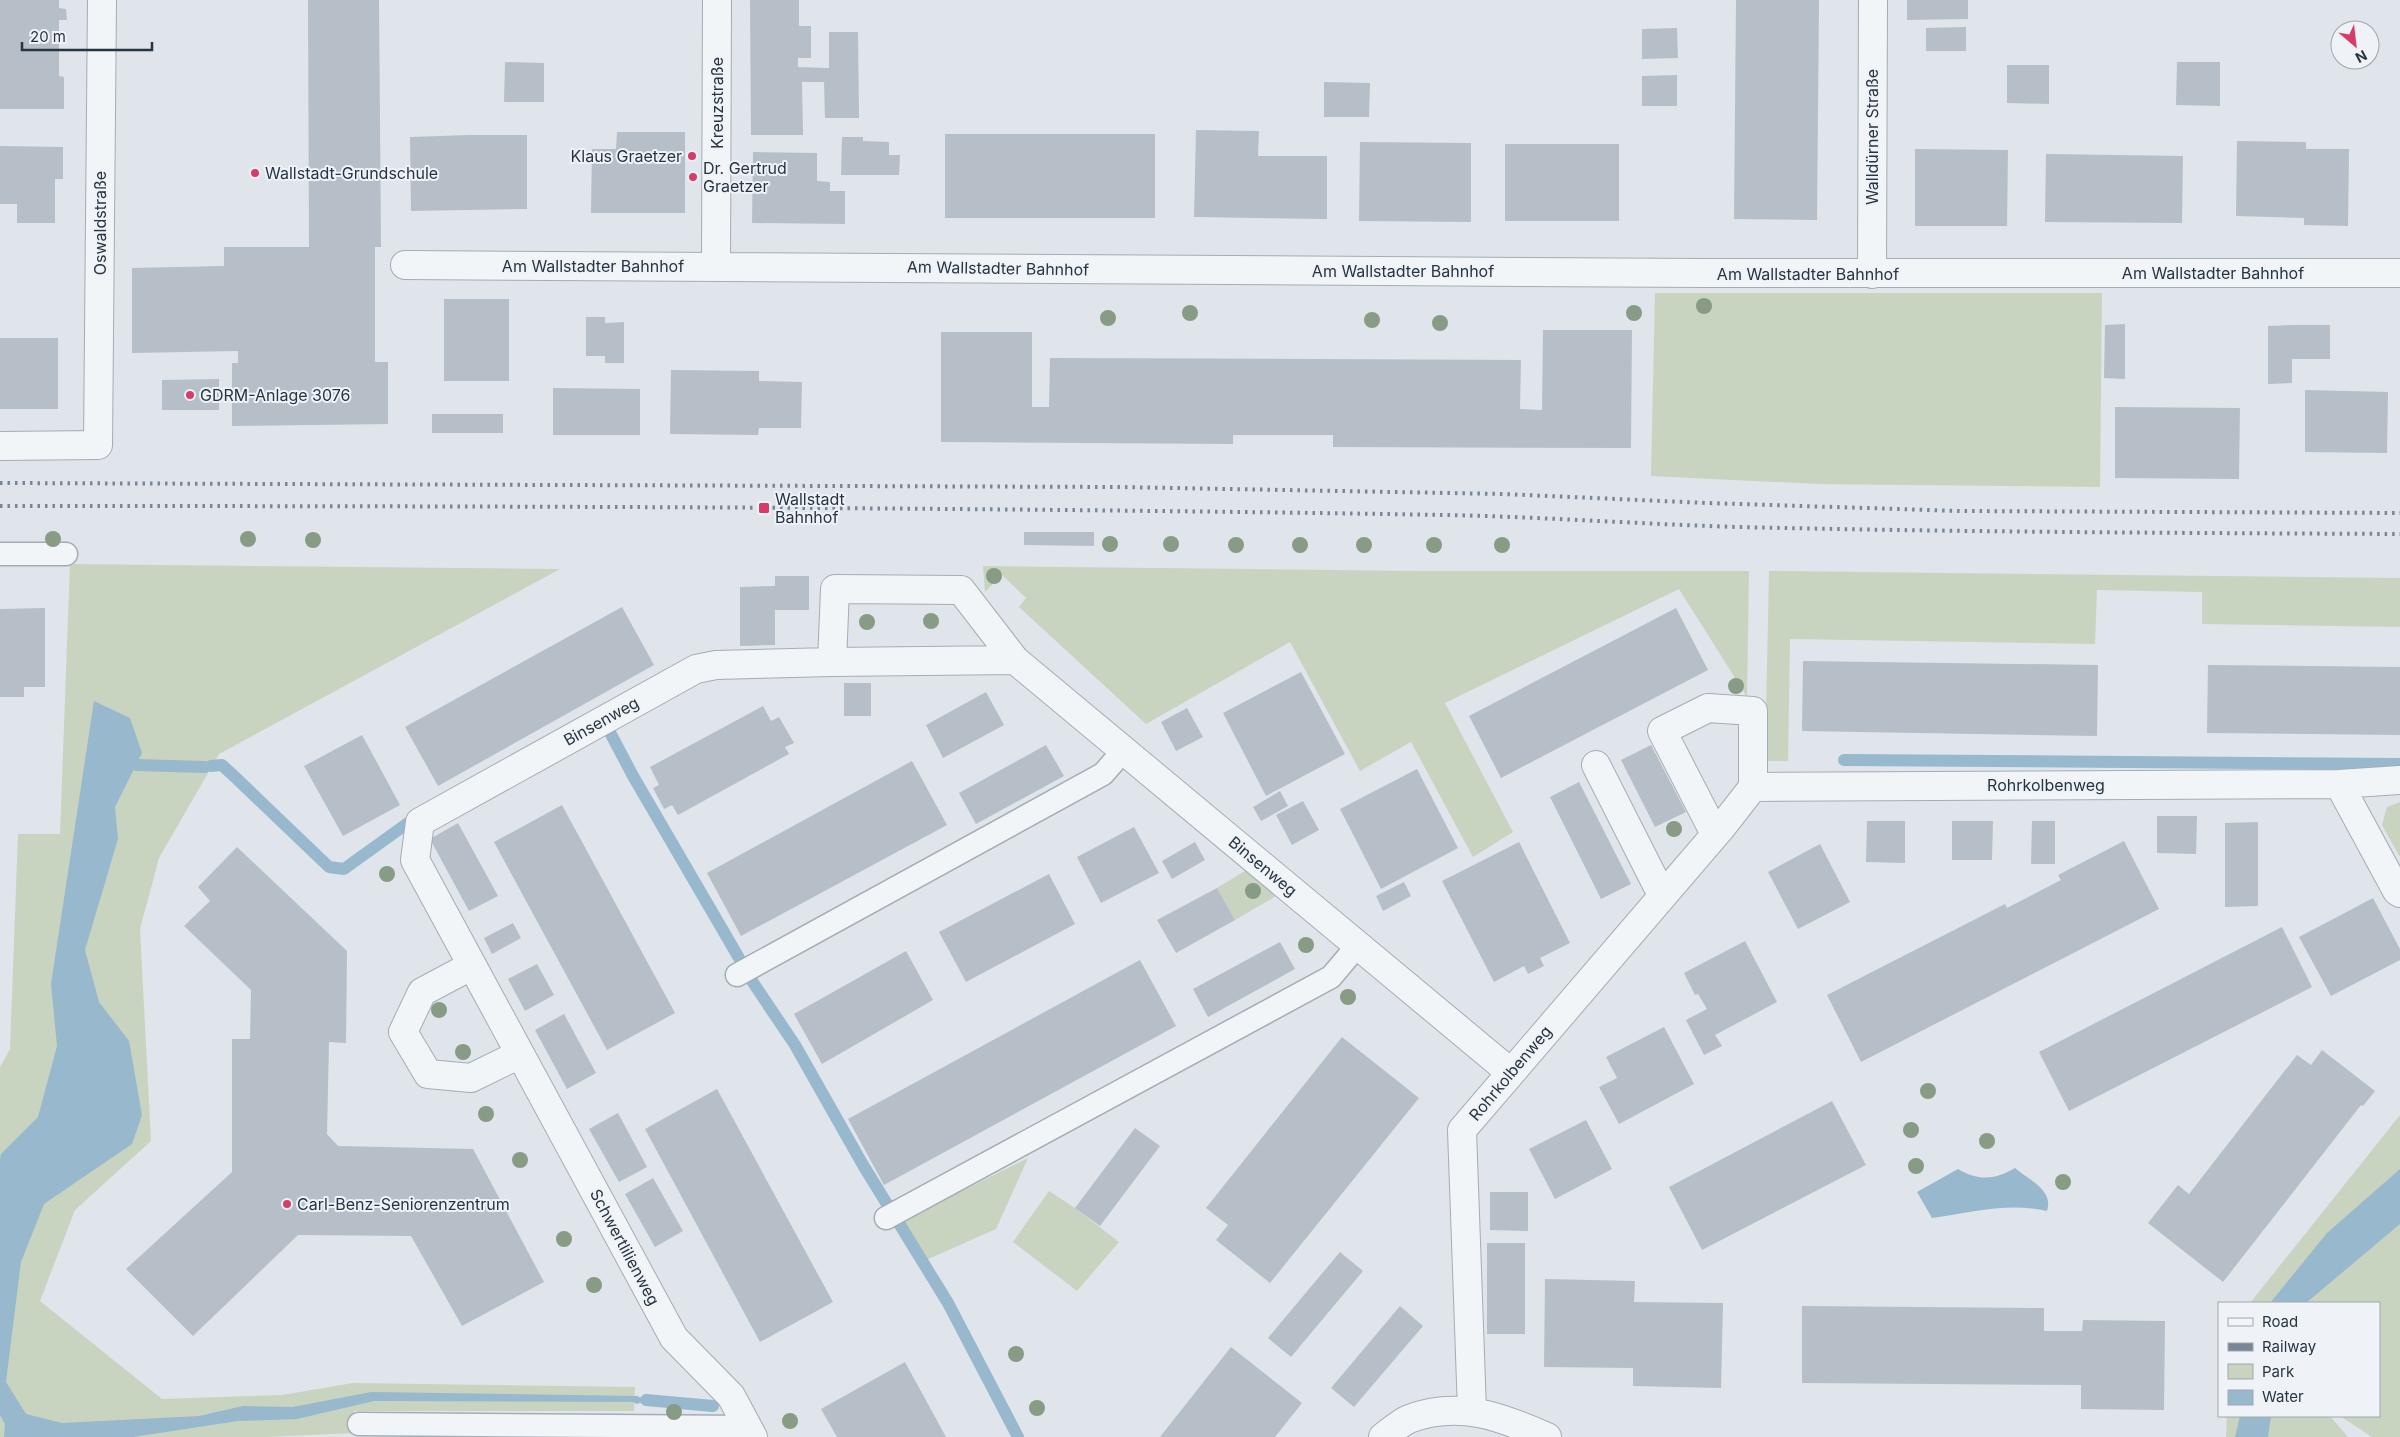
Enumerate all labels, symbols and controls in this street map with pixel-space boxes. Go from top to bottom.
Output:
scale bar [22,20,152,52]
north arrow [2330,20,2380,70]
text: 20 m [30,27,66,46]
text: N [2353,47,2370,67]
street label: Kreuzstraße [707,57,727,149]
street label: Walldürner Straße [1862,69,1882,205]
place label: Klaus Graetzer [571,146,682,166]
marker: Klaus Graetzer [686,150,698,162]
place label: Dr. Gertrud Graetzer [703,158,787,196]
place label: Wallstadt-Grundschule [265,163,438,183]
marker: Wallstadt-Grundschule [249,167,261,179]
street label: Oswaldstraße [90,171,110,275]
marker: Dr. Gertrud Graetzer [687,171,699,183]
street label: Am Wallstadter Bahnhof [502,256,684,276]
street label: Am Wallstadter Bahnhof [907,256,1089,280]
street label: Am Wallstadter Bahnhof [1312,261,1494,281]
street label: Am Wallstadter Bahnhof [2122,263,2304,283]
street label: Am Wallstadter Bahnhof [1717,264,1899,284]
place label: GDRM-Anlage 3076 [200,385,350,405]
marker: GDRM-Anlage 3076 [184,389,196,401]
place label: Wallstadt Bahnhof [775,489,845,527]
marker: Wallstadt Bahnhof [757,501,771,515]
street label: Binsenweg [560,692,642,750]
street label: Rohrkolbenweg [1987,775,2105,795]
street label: Binsenweg [1225,832,1301,900]
street label: Rohrkolbenweg [1464,1021,1556,1125]
street label: Schwertlilienweg [586,1185,664,1309]
place label: Carl-Benz-Seniorenzentrum [297,1194,510,1214]
marker: Carl-Benz-Seniorenzentrum [281,1198,293,1210]
legend [2218,1302,2380,1417]
text: Road [2262,1312,2298,1331]
text: Railway [2262,1337,2317,1356]
text: Park [2262,1362,2295,1381]
text: Water [2262,1387,2304,1406]

